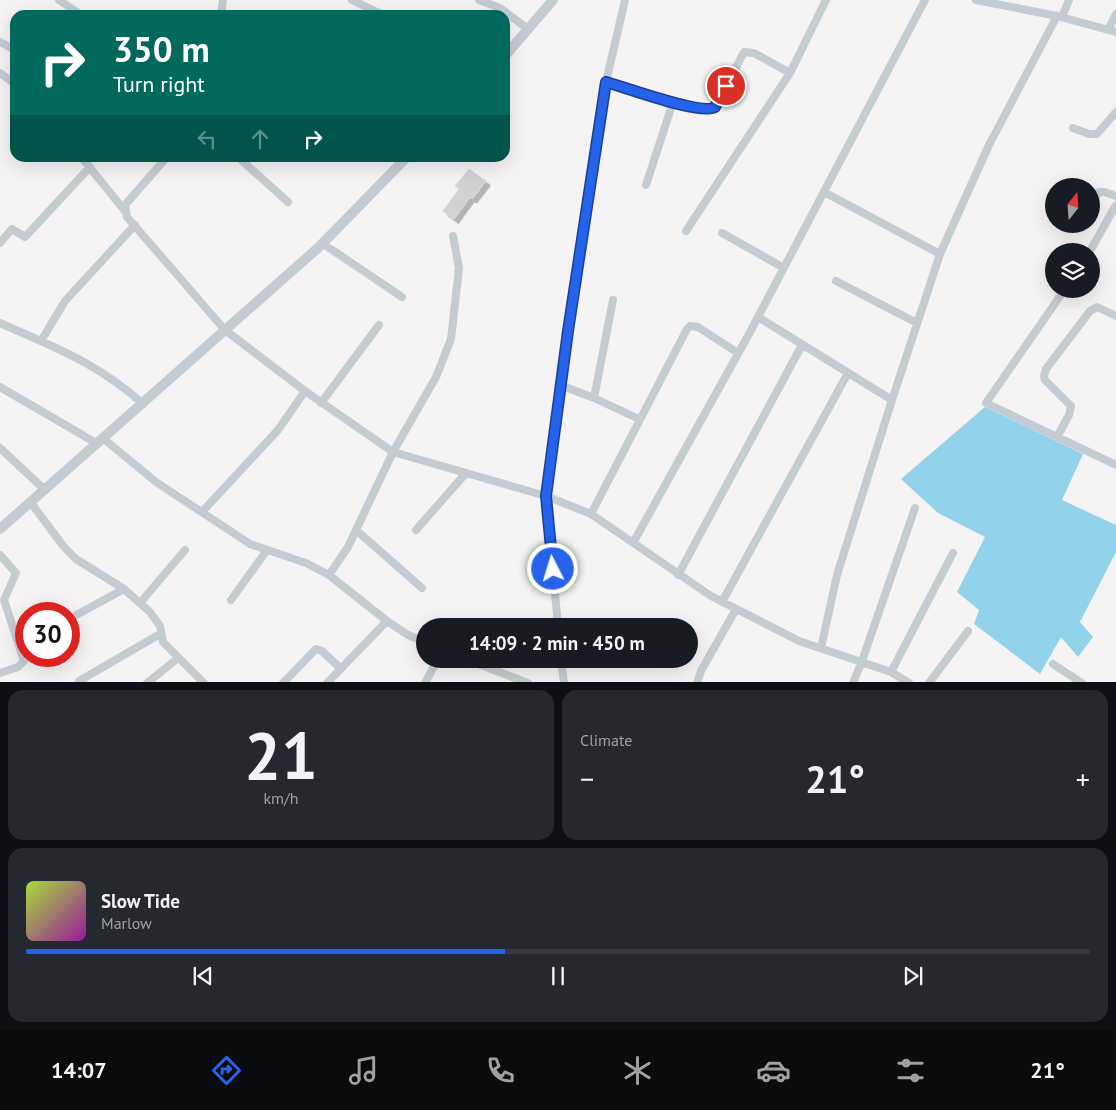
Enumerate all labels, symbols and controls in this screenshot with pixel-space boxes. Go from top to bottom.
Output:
text: 350 m [113,26,210,72]
icon: right [30,30,95,95]
pin [705,65,747,107]
text: Turn right [113,70,205,98]
icon: arrive [712,72,740,100]
icon: left [193,125,221,153]
icon: ahead [246,125,274,153]
icon: right [299,125,327,153]
north arrow [1045,178,1100,232]
map controls [1045,178,1100,298]
button: layers [1045,243,1100,298]
position arrow [526,542,578,594]
speed limit sign: 30 [15,602,80,667]
text: 14:09 · 2 min · 450 m [469,631,645,655]
text: 21 [244,713,318,797]
text: Climate [580,730,632,750]
text: 21° [805,754,865,803]
text: − [580,760,594,797]
text: + [1076,760,1090,797]
text: km/h [263,788,299,808]
text: Slow Tide [101,889,180,913]
text: Marlow [101,913,152,933]
icon: previous [189,962,217,990]
icon: pause [544,962,572,990]
icon: next [899,962,927,990]
icon: directions [209,1053,244,1088]
icon: music [346,1053,381,1088]
icon: phone [483,1053,518,1088]
icon: climate [620,1053,655,1088]
icon: car [756,1053,791,1088]
icon: filters [893,1053,928,1088]
text: 14:07 [51,1056,107,1084]
text: 21° [1030,1056,1065,1084]

